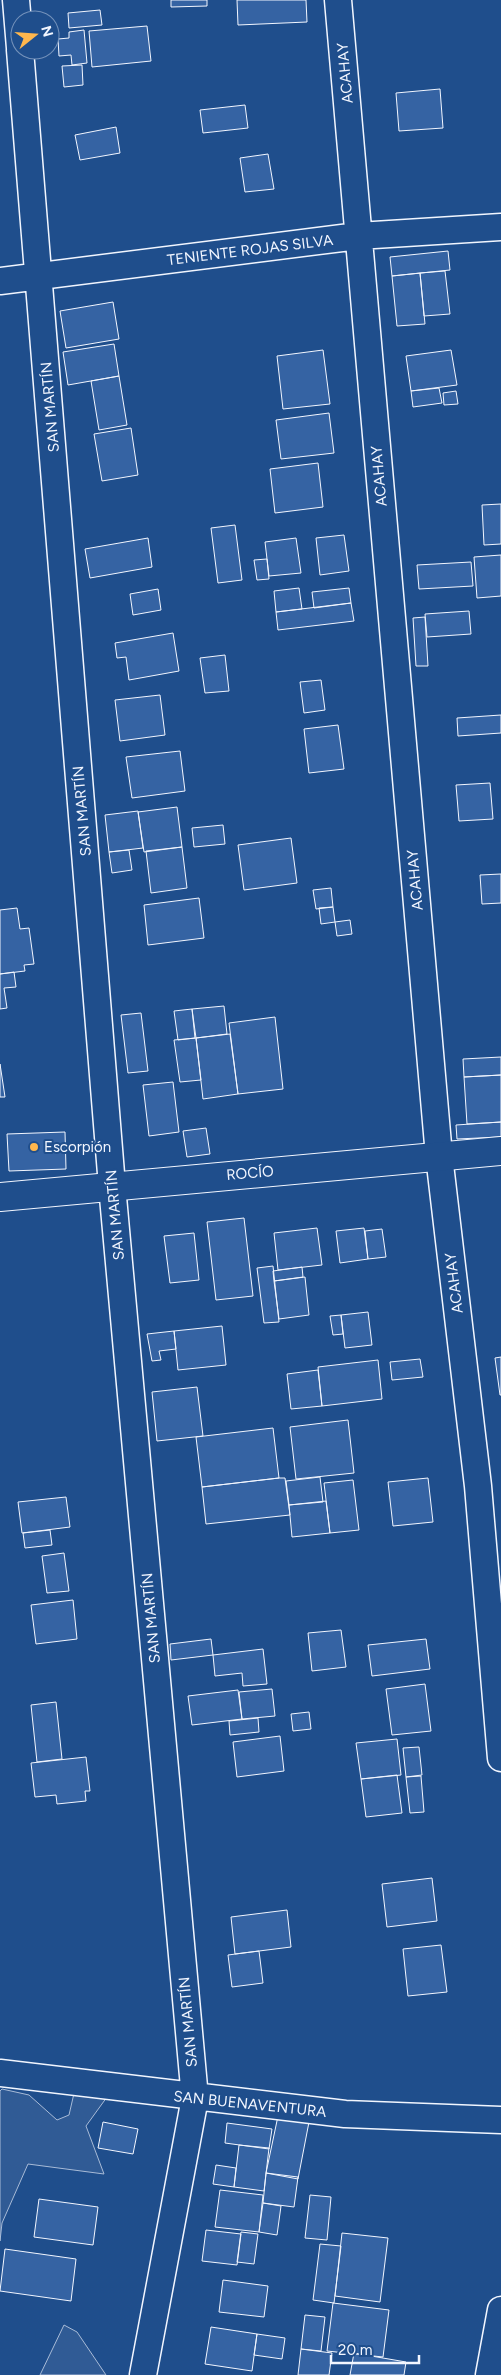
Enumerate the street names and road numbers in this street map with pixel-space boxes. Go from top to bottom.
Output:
street label: ACAHAY [333,42,357,104]
street label: TENIENTE ROJAS SILVA [166,231,334,269]
street label: SAN MARTÍN [37,361,63,453]
street label: ACAHAY [367,445,391,507]
street label: SAN MARTÍN [69,765,95,857]
street label: ACAHAY [403,849,427,911]
street label: ROCÍO [226,1162,274,1184]
street label: SAN MARTÍN [102,1169,128,1261]
street label: ACAHAY [441,1252,467,1314]
street label: SAN MARTÍN [138,1572,164,1664]
street label: SAN MARTÍN [175,1976,201,2068]
street label: SAN BUENAVENTURA [173,2087,327,2121]

